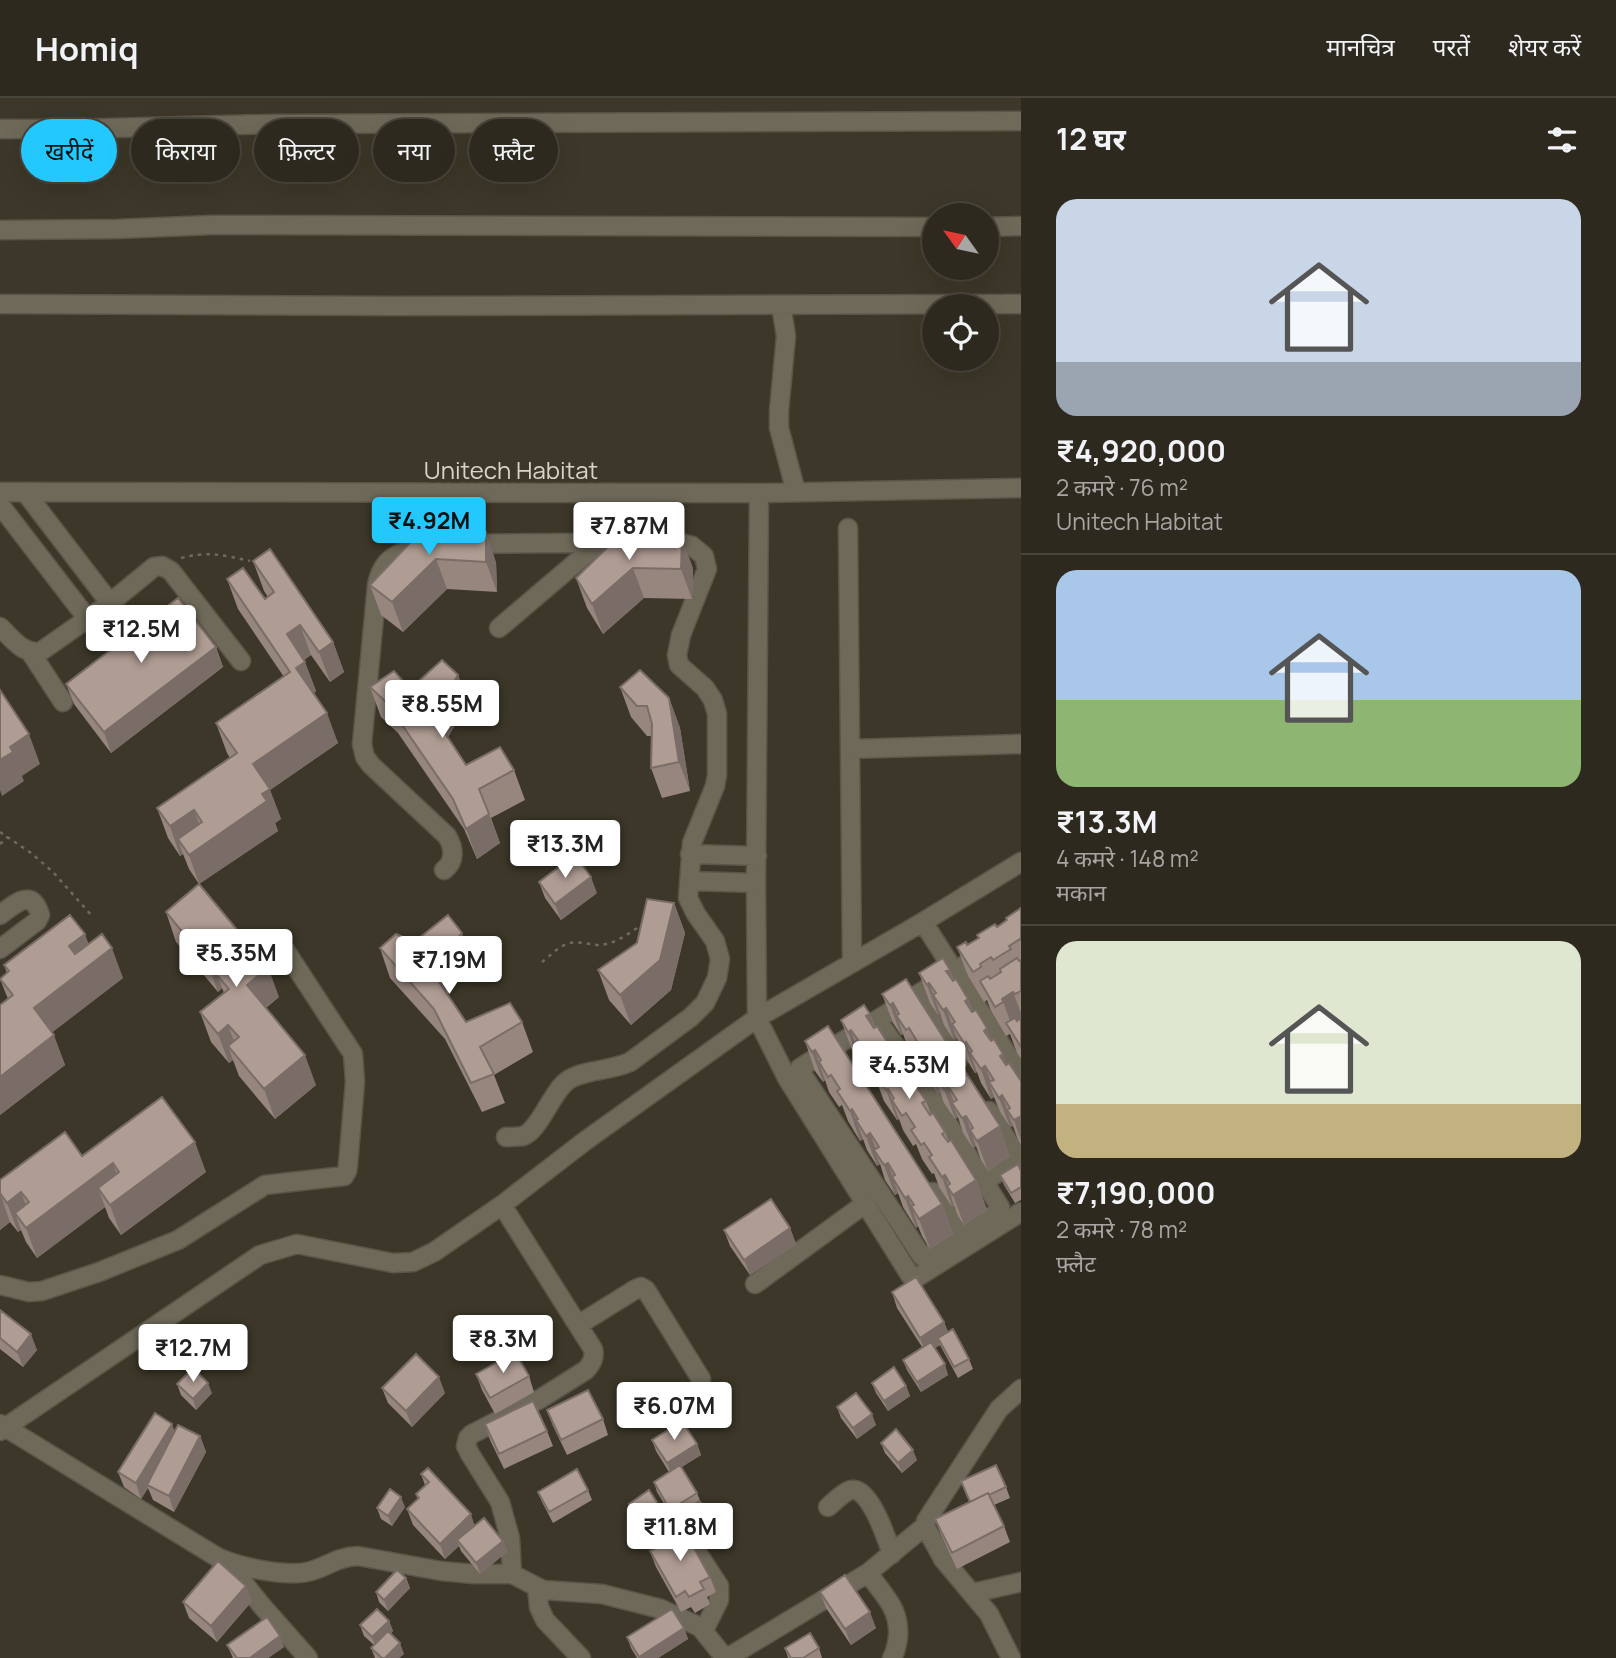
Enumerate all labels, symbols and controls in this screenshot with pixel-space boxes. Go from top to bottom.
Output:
text: Homiq [35,26,139,71]
text: मानचित्र [1326,30,1395,63]
text: परतें [1433,30,1470,63]
text: शेयर करें [1508,30,1581,63]
text: 12 घर [1056,118,1126,159]
chip: खरीदें [21,119,117,182]
chip: किराया [131,119,240,182]
chip: फ़िल्टर [254,119,359,182]
chip: नया [373,119,455,182]
chip: फ़्लैट [469,119,558,182]
icon: filters [1543,121,1581,159]
north arrow [922,203,999,280]
map controls [922,203,999,371]
icon: home [1256,244,1382,370]
button: locate [922,294,999,371]
text: ₹4,920,000 [1056,430,1226,471]
street label: Unitech Habitat [424,453,598,486]
text: 2 कमरे · 76 m² [1056,471,1188,503]
pin: ₹4.92M [372,498,486,557]
pin: ₹7.87M [572,503,686,562]
text: ₹4.92M [388,504,470,536]
text: Unitech Habitat [1056,505,1223,537]
text: ₹7.87M [589,509,669,541]
pin: ₹12.5M [84,606,198,665]
text: ₹12.5M [102,612,180,644]
icon: home [1256,615,1382,741]
pin: ₹8.55M [385,680,499,740]
text: ₹8.55M [401,687,483,719]
text: ₹13.3M [1056,801,1157,842]
pin: ₹13.3M [508,820,622,880]
text: ₹13.3M [526,827,604,859]
text: 4 कमरे · 148 m² [1056,842,1199,874]
text: मकान [1056,876,1106,908]
pin: ₹5.35M [179,930,293,989]
text: ₹5.35M [195,936,277,968]
pin: ₹7.19M [392,936,506,996]
text: ₹7.19M [412,943,486,975]
icon: home [1256,986,1382,1112]
pin: ₹4.53M [852,1042,966,1101]
text: ₹4.53M [868,1048,950,1080]
text: ₹7,190,000 [1056,1172,1215,1213]
text: 2 कमरे · 78 m² [1056,1213,1187,1245]
text: फ़्लैट [1056,1247,1096,1279]
pin: ₹8.3M [454,1316,552,1375]
text: ₹8.3M [469,1322,537,1354]
pin: ₹12.7M [136,1324,250,1384]
text: ₹12.7M [155,1331,231,1363]
pin: ₹6.07M [617,1382,731,1442]
text: ₹6.07M [633,1389,715,1421]
pin: ₹11.8M [623,1504,737,1563]
text: ₹11.8M [643,1510,717,1542]

